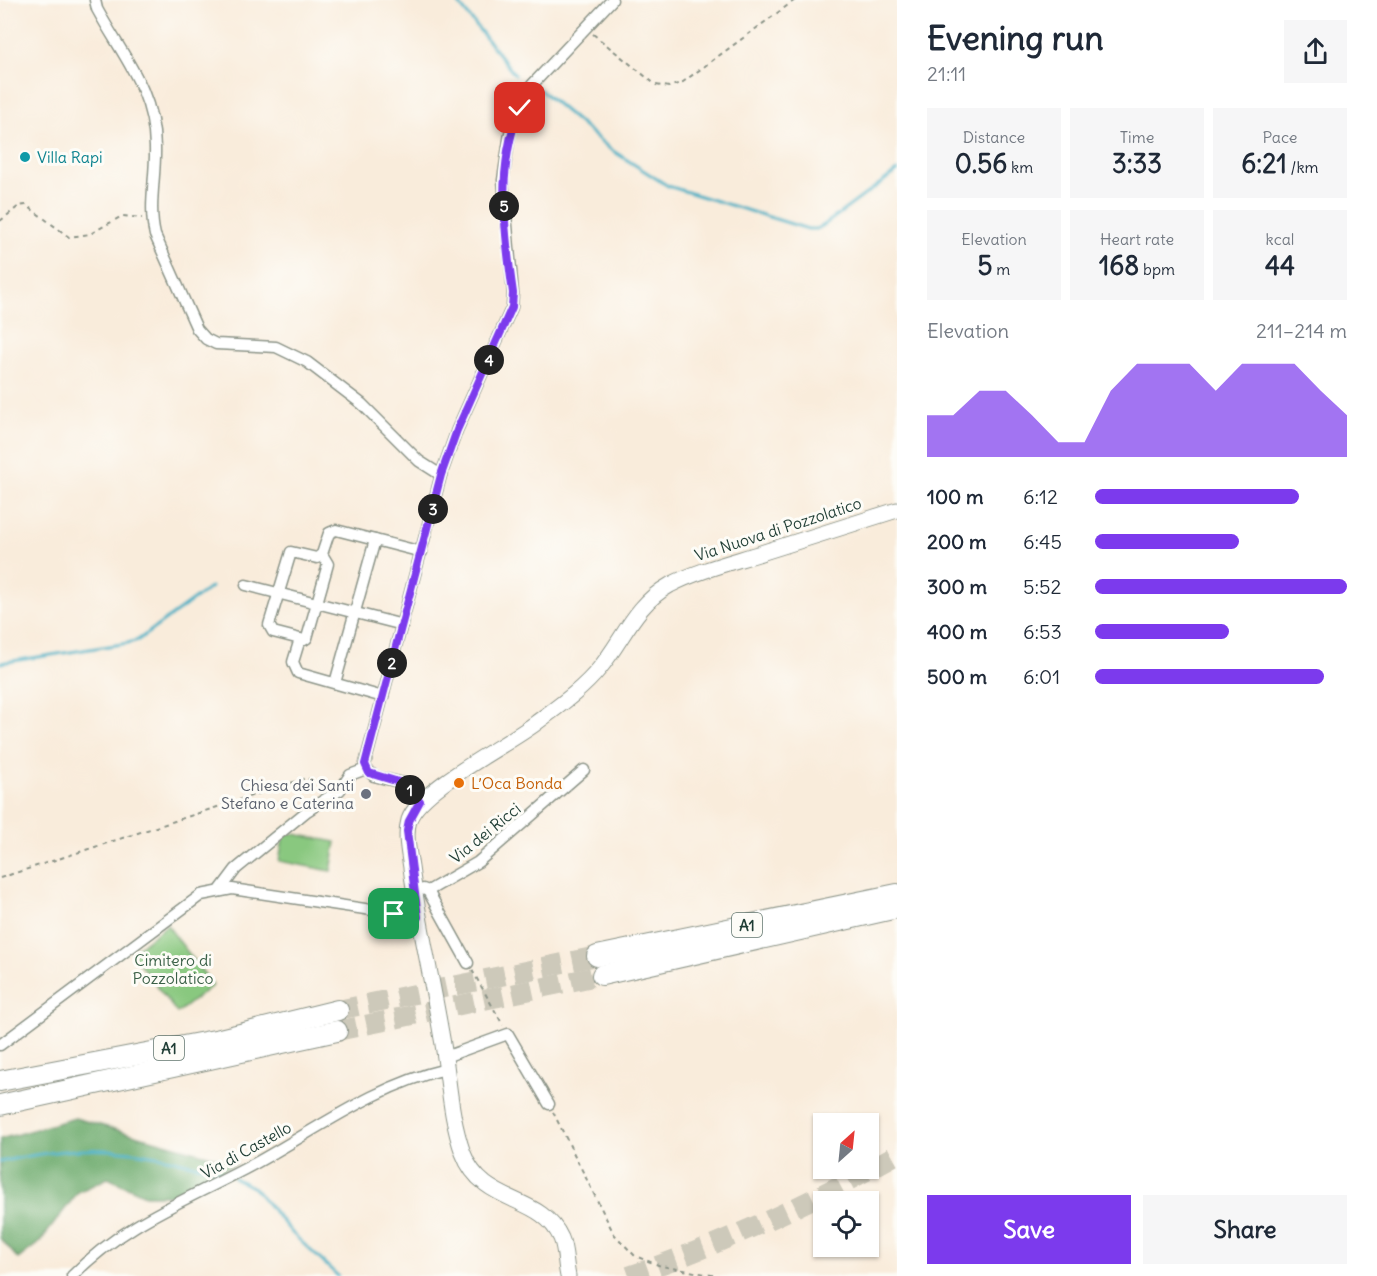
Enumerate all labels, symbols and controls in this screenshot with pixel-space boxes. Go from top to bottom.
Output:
text: Evening run [927,17,1103,59]
button: share [1284,20,1347,83]
text: 21:11 [927,61,966,86]
pin [494,82,545,133]
icon: check [503,91,536,124]
text: Distance [963,127,1025,147]
text: Time [1120,127,1154,147]
text: Pace [1263,127,1297,147]
place label: Villa Rapi [37,147,103,167]
text: 0.56 [955,147,1007,180]
text: 3:33 [1112,147,1162,180]
text: 6:21 [1241,147,1287,180]
marker: Villa Rapi [18,150,32,164]
text: km [1007,157,1033,177]
text: /km [1287,157,1319,177]
pin: 5 [489,191,519,221]
text: 5 [499,196,509,216]
text: Elevation [961,229,1027,249]
text: Heart rate [1100,229,1174,249]
text: kcal [1266,229,1294,249]
text: 5 [978,249,993,282]
text: 168 [1099,249,1139,282]
text: 44 [1265,249,1295,282]
text: m [993,259,1010,279]
text: bpm [1139,259,1175,279]
text: Elevation [927,318,1009,343]
text: 211–214 m [1256,318,1347,343]
pin: 4 [474,345,504,375]
text: 4 [484,350,494,370]
text: 100 m [927,484,984,509]
text: 6:12 [1023,484,1058,509]
street label: Via Nuova di Pozzolatico [692,493,864,565]
pin: 3 [418,494,448,524]
text: 3 [428,499,438,519]
text: 200 m [927,529,987,554]
text: 6:45 [1023,529,1062,554]
text: 300 m [927,574,987,599]
text: 5:52 [1023,574,1061,599]
text: 400 m [927,619,987,644]
text: 6:53 [1023,619,1062,644]
pin: 2 [377,648,407,678]
text: 2 [388,653,396,673]
text: 500 m [927,664,987,689]
text: 6:01 [1023,664,1060,689]
place label: L’Oca Bonda [471,773,562,793]
place label: Chiesa dei Santi Stefano e Caterina [221,775,354,813]
pin: 1 [395,775,425,805]
marker: L’Oca Bonda [452,776,466,790]
text: 1 [407,780,413,800]
marker: Chiesa dei Santi Stefano e Caterina [359,787,373,801]
street label: Via dei Ricci [446,798,524,868]
pin [368,888,419,939]
icon: arrive [377,897,410,930]
road number: A1 [732,913,762,937]
park label: Cimitero di Pozzolatico [133,950,214,988]
road number: A1 [154,1036,184,1060]
north arrow [813,1113,879,1179]
map controls [813,1113,879,1257]
street label: Via di Castello [197,1117,295,1183]
button: locate [813,1191,879,1257]
button: Save [927,1195,1131,1264]
button: Share [1143,1195,1347,1264]

